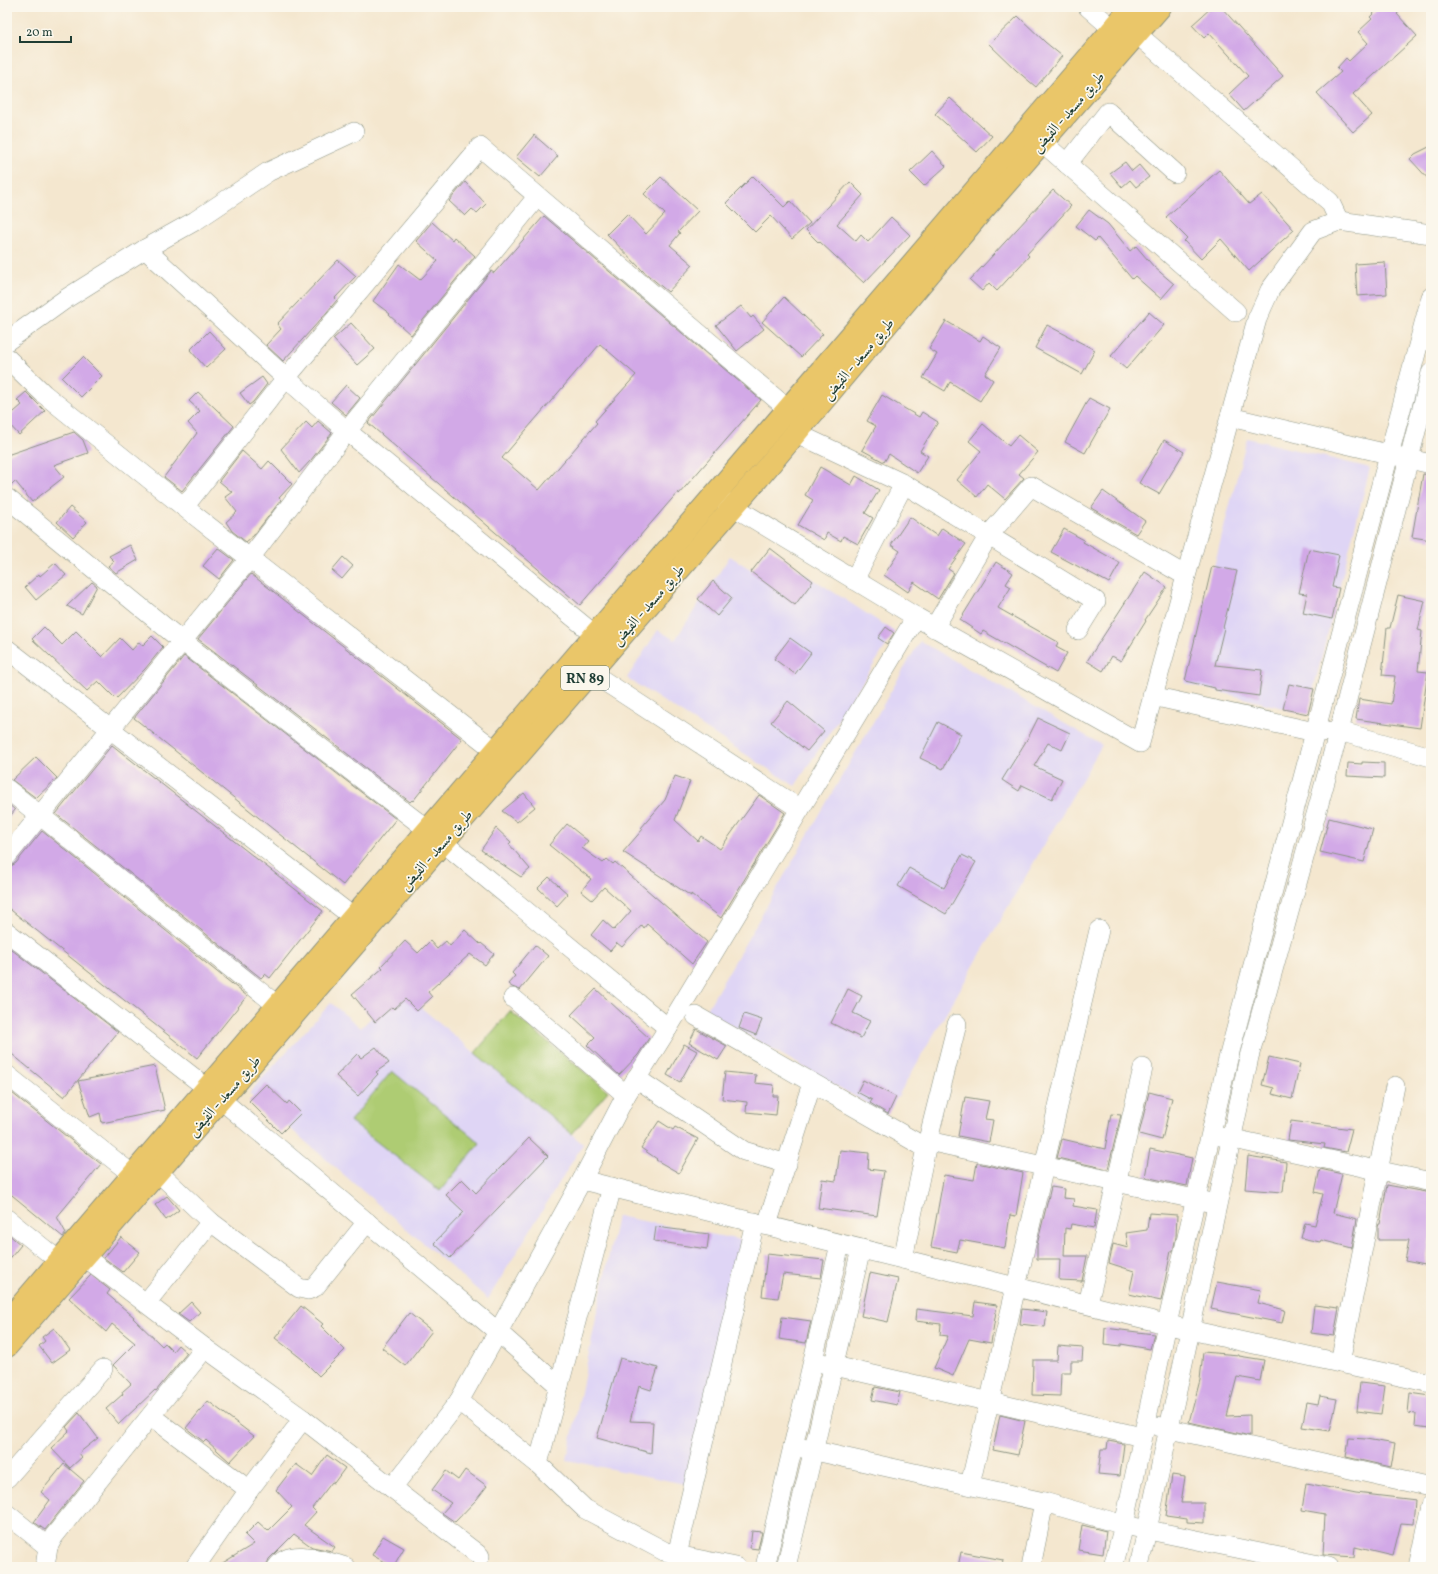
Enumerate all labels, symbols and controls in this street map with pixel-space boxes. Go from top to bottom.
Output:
scale bar [20,18,71,44]
text: 20 m [26,25,53,41]
street label: طريق مسعد - الفيض [1028,68,1111,158]
street label: طريق مسعد - الفيض [818,314,900,406]
street label: طريق مسعد - الفيض [608,561,691,651]
road number: RN 89 [561,666,609,690]
street label: طريق مسعد - الفيض [396,806,479,896]
street label: طريق مسعد - الفيض [184,1052,267,1142]

